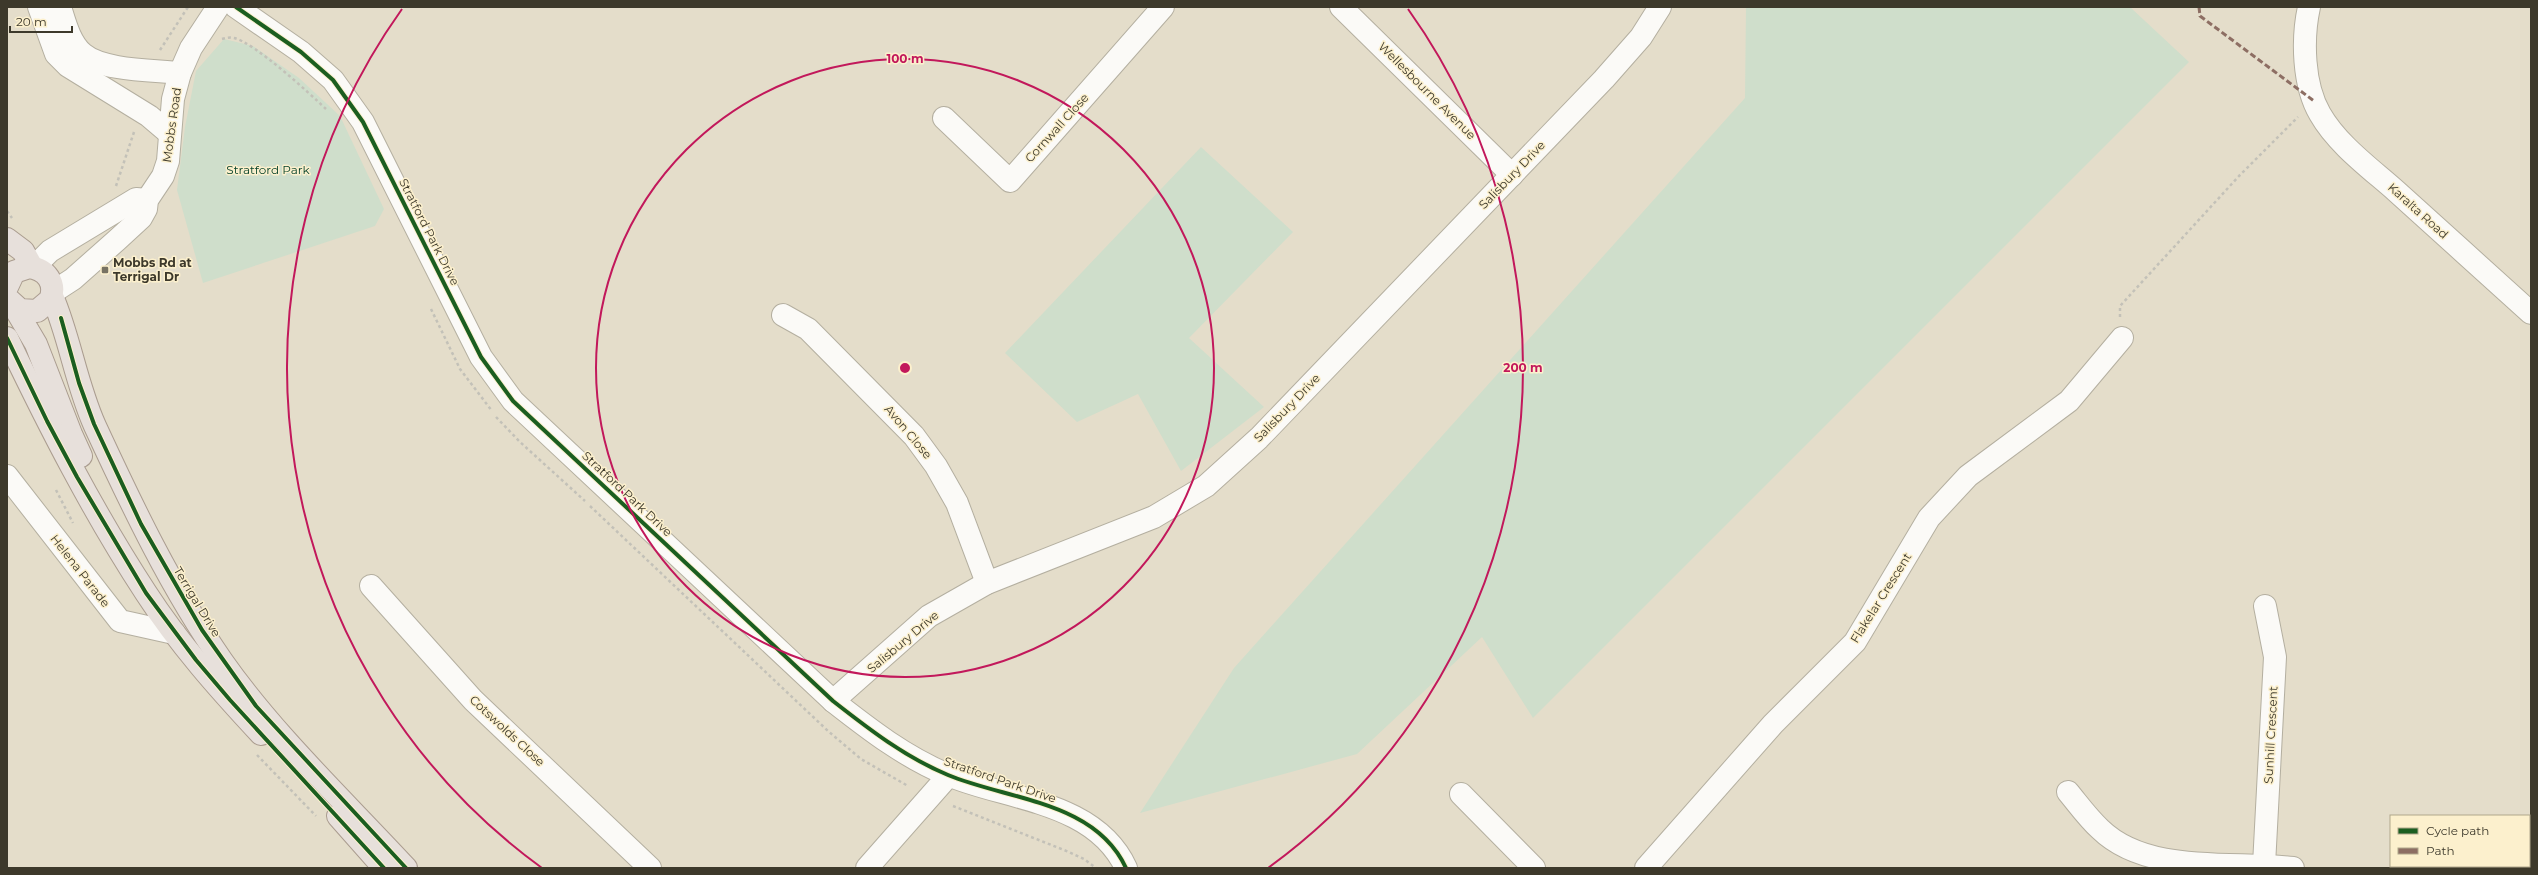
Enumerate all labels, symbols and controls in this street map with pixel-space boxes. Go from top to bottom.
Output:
scale bar [10,8,72,34]
text: 20 m [16,14,47,29]
street label: Wellesbourne Avenue [1375,39,1479,143]
text: 100 m [887,51,923,66]
street label: Mobbs Road [159,86,184,163]
street label: Cornwall Close [1022,90,1092,165]
street label: Salisbury Drive [1475,138,1548,212]
park label: Stratford Park [226,162,311,177]
street label: Stratford Park Drive [396,176,463,288]
street label: Karalta Road [2385,180,2452,242]
place label: Mobbs Rd at Terrigal Dr [113,255,193,284]
marker: Mobbs Rd at Terrigal Dr [100,265,110,275]
text: 200 m [1503,360,1543,375]
centre of rings [898,361,912,375]
street label: Salisbury Drive [1250,371,1323,445]
street label: Avon Close [882,402,935,462]
street label: Stratford Park Drive [579,448,676,539]
street label: Helena Parade [47,531,113,610]
street label: Flakelar Crescent [1847,550,1914,646]
street label: Terrigal Drive [171,564,224,640]
street label: Salisbury Drive [864,607,942,676]
street label: Sunhill Crescent [2260,686,2281,784]
street label: Cotswolds Close [467,692,548,769]
street label: Stratford Park Drive [942,753,1058,806]
legend [2390,815,2530,867]
text: Cycle path [2426,823,2489,838]
text: Path [2426,843,2455,858]

